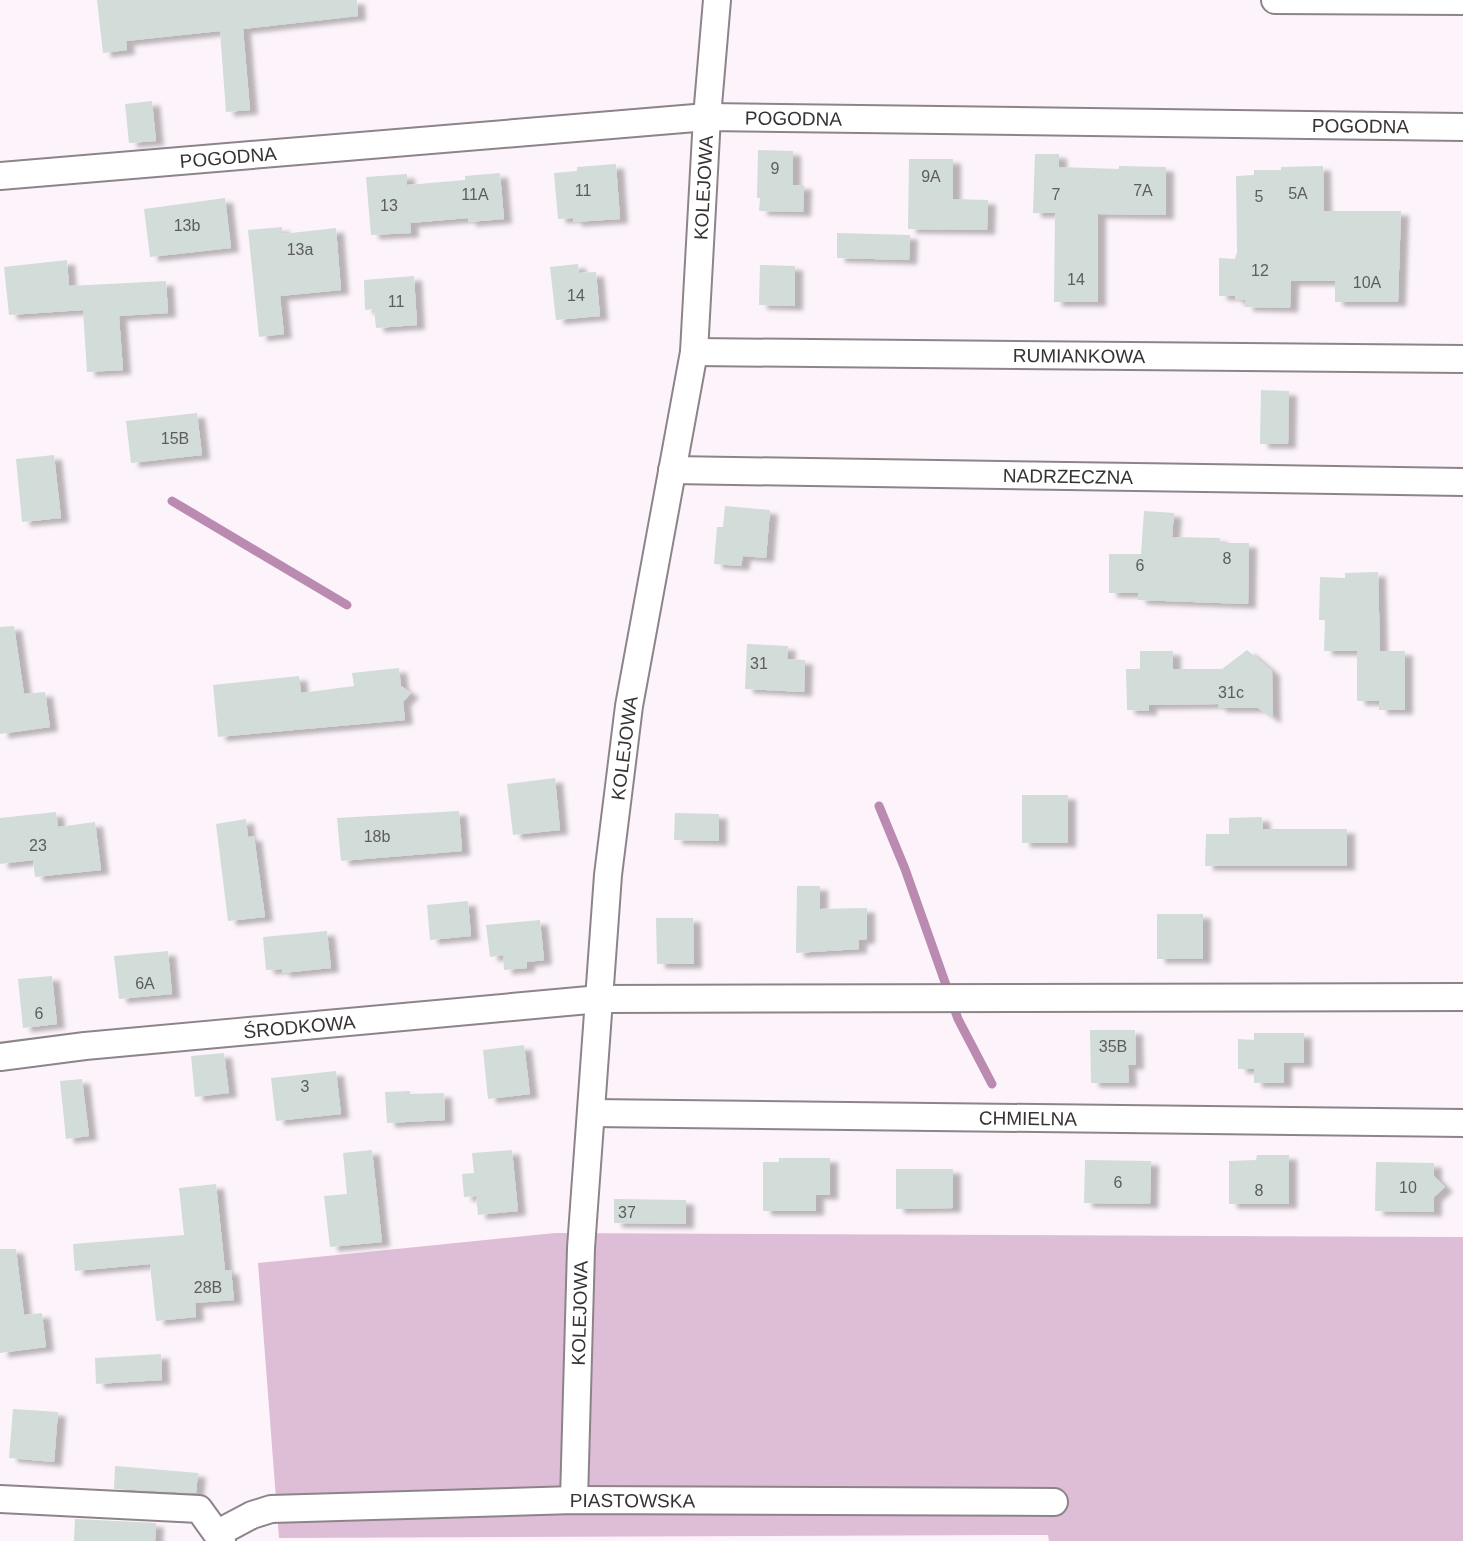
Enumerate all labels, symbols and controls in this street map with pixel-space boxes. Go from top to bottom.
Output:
street label: POGODNA [745,108,843,130]
street label: POGODNA [1312,115,1410,137]
street label: KOLEJOWA [690,134,717,241]
street label: POGODNA [179,143,278,172]
house number: 9 [771,160,780,177]
house number: 9A [921,168,941,185]
house number: 11 [575,182,591,199]
house number: 7A [1133,182,1153,199]
house number: 5A [1288,185,1308,202]
house number: 11A [461,186,489,203]
house number: 7 [1052,186,1061,203]
house number: 5 [1255,188,1264,205]
house number: 13 [380,197,398,214]
house number: 13b [174,217,200,234]
house number: 13a [287,241,313,258]
house number: 12 [1251,262,1269,279]
house number: 14 [1067,271,1085,288]
house number: 10A [1353,274,1382,291]
house number: 14 [567,287,585,304]
house number: 11 [388,293,404,310]
street label: RUMIANKOWA [1013,345,1146,367]
house number: 15B [161,430,189,447]
street label: NADRZECZNA [1003,465,1133,488]
house number: 8 [1223,550,1232,567]
house number: 6 [1136,557,1145,574]
house number: 31 [750,655,768,672]
house number: 31c [1218,684,1244,701]
street label: KOLEJOWA [607,694,642,801]
house number: 18b [364,828,390,845]
house number: 23 [29,837,47,854]
house number: 6A [135,975,155,992]
house number: 6 [35,1005,44,1022]
street label: ŚRODKOWA [243,1011,357,1042]
house number: 35B [1099,1038,1127,1055]
house number: 3 [301,1078,310,1095]
street label: CHMIELNA [979,1107,1078,1130]
house number: 6 [1114,1174,1123,1191]
house number: 10 [1399,1179,1417,1196]
house number: 8 [1255,1182,1264,1199]
house number: 37 [618,1204,636,1221]
street label: KOLEJOWA [568,1260,592,1366]
house number: 28B [194,1279,222,1296]
street label: PIASTOWSKA [570,1490,696,1512]

